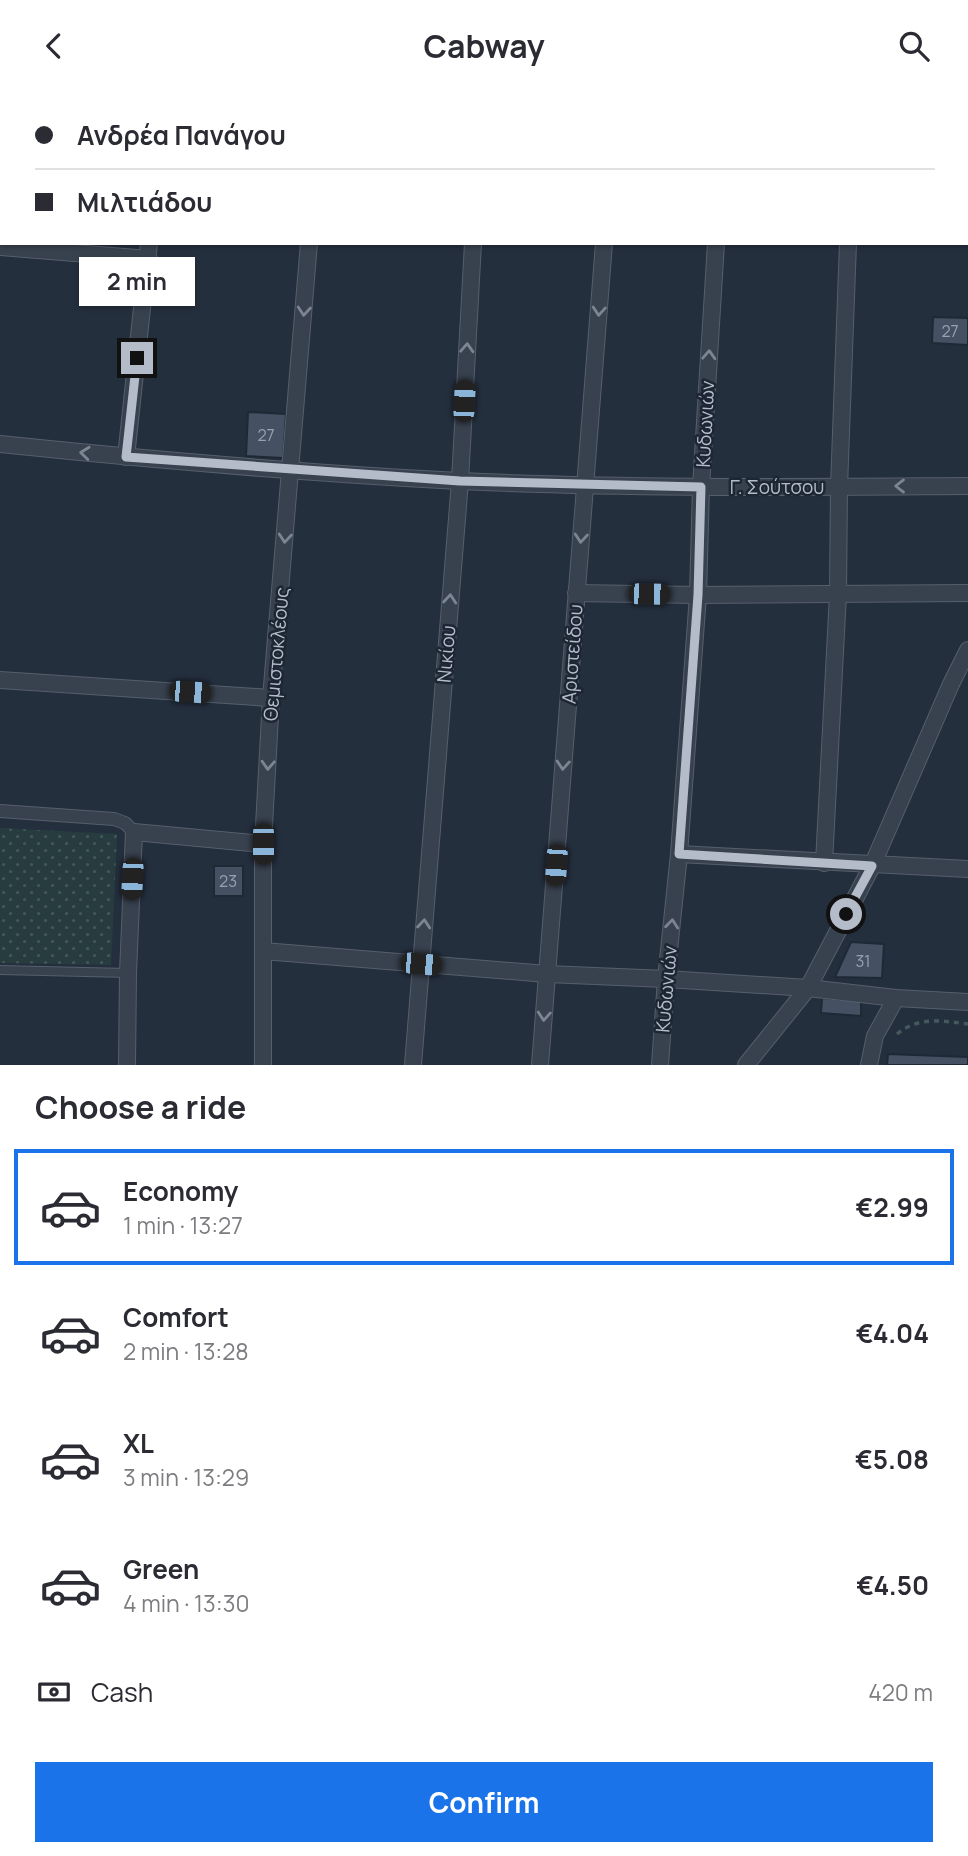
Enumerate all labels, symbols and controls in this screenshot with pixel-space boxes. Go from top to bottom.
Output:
text: Cabway [423,24,545,68]
icon: back [35,27,73,65]
icon: search [895,27,933,65]
text: Ανδρέα Πανάγου [77,117,286,153]
text: Μιλτιάδου [77,184,212,220]
callout: 2 min [79,257,195,306]
text: 2 min [107,265,167,297]
one-way arrow [297,306,312,317]
one-way arrow [592,306,607,317]
house number: 27 [941,320,959,342]
route end [121,342,153,374]
one-way arrow [459,342,474,353]
one-way arrow [701,349,716,360]
car [453,379,476,423]
street label: Κυδωνιών [690,379,720,468]
house number: 27 [257,424,275,446]
one-way arrow [80,445,91,460]
street label: Γ. Σούτσου [730,474,824,500]
one-way arrow [894,478,905,494]
one-way arrow [278,533,293,544]
one-way arrow [574,533,589,544]
car [628,583,671,605]
street label: Θεμιστοκλέους [257,586,295,722]
one-way arrow [442,593,457,604]
street label: Αριστείδου [556,603,588,705]
street label: Νικίου [431,624,461,684]
car [169,680,212,704]
one-way arrow [260,760,275,771]
one-way arrow [556,760,571,771]
car [253,823,274,865]
car [545,843,568,887]
car [121,857,144,901]
house number: 23 [219,870,237,892]
route start [830,898,862,930]
one-way arrow [416,918,431,929]
one-way arrow [664,918,679,930]
street label: Κυδωνιών [649,944,683,1034]
house number: 31 [855,950,871,972]
car [400,952,443,976]
one-way arrow [537,1011,552,1022]
text: Choose a ride [35,1085,246,1129]
text: Economy [123,1173,238,1209]
icon: car [39,1176,102,1239]
text: €2.99 [856,1189,929,1225]
text: 1 min · 13:27 [123,1209,243,1241]
text: Comfort [123,1299,229,1335]
icon: car [39,1302,102,1365]
text: €4.04 [856,1315,929,1351]
text: 2 min · 13:28 [123,1335,249,1367]
text: XL [123,1425,154,1461]
icon: car [39,1428,102,1491]
text: €5.08 [855,1441,929,1477]
text: 3 min · 13:29 [123,1461,249,1493]
text: Green [123,1551,199,1587]
icon: car [39,1554,102,1617]
text: €4.50 [856,1567,929,1603]
text: 4 min · 13:30 [123,1587,249,1619]
icon: cash [35,1673,73,1711]
text: Cash [91,1674,153,1710]
text: 420 m [868,1676,933,1708]
button: Confirm [35,1762,933,1842]

